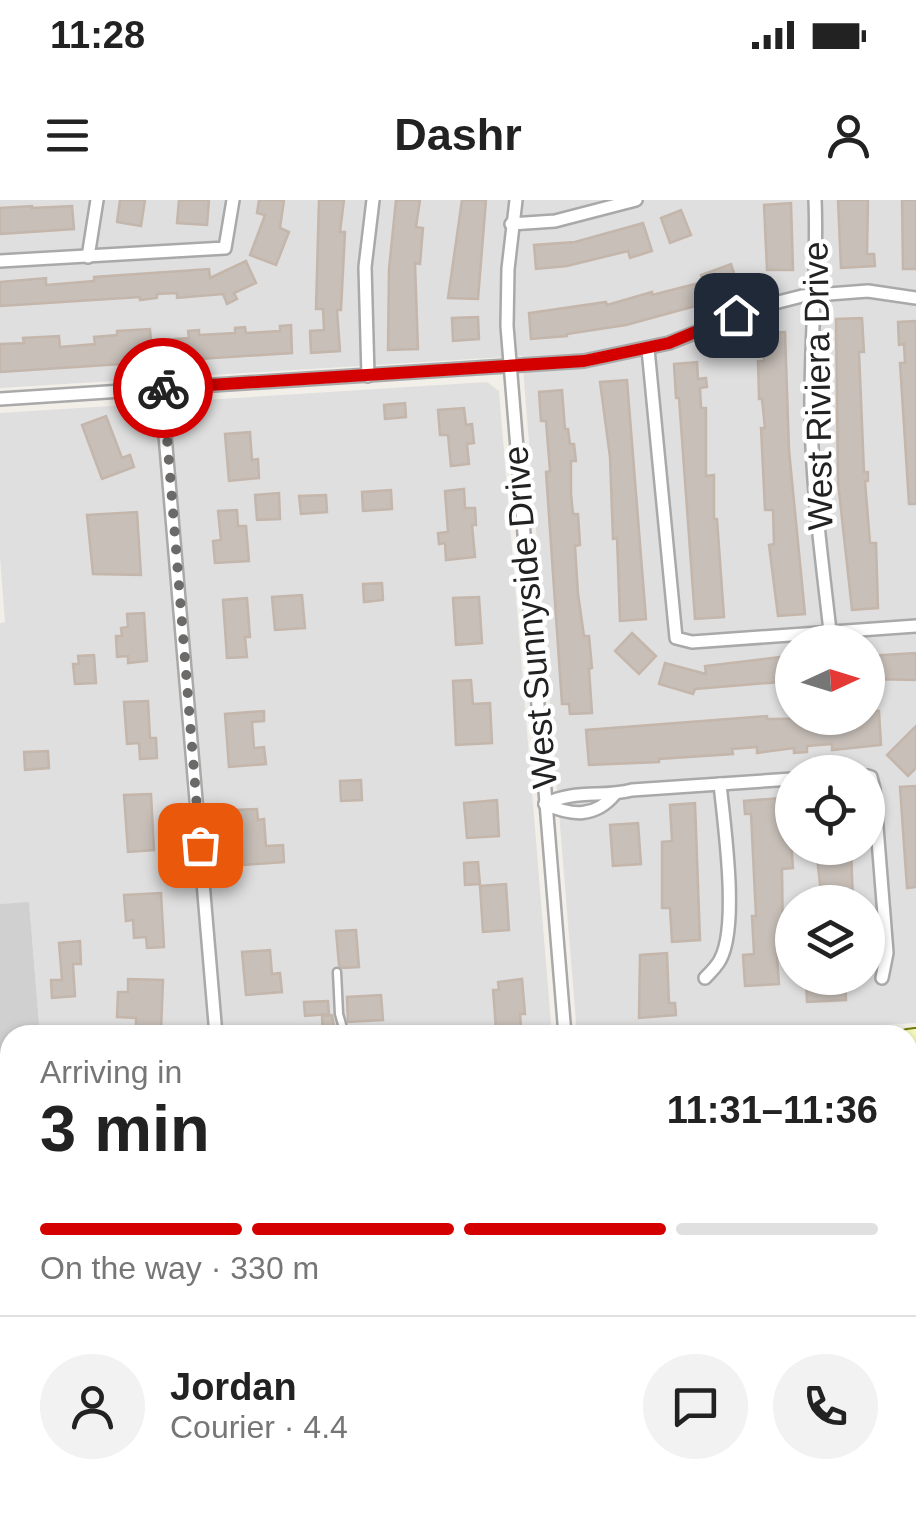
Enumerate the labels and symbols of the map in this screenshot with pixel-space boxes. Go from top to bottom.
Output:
street label: West Riviera Drive [795,241,840,531]
pin [694,273,779,358]
courier [113,338,213,438]
street label: West Sunnyside Drive [495,444,564,790]
north arrow [775,625,885,735]
pin [158,803,243,888]

